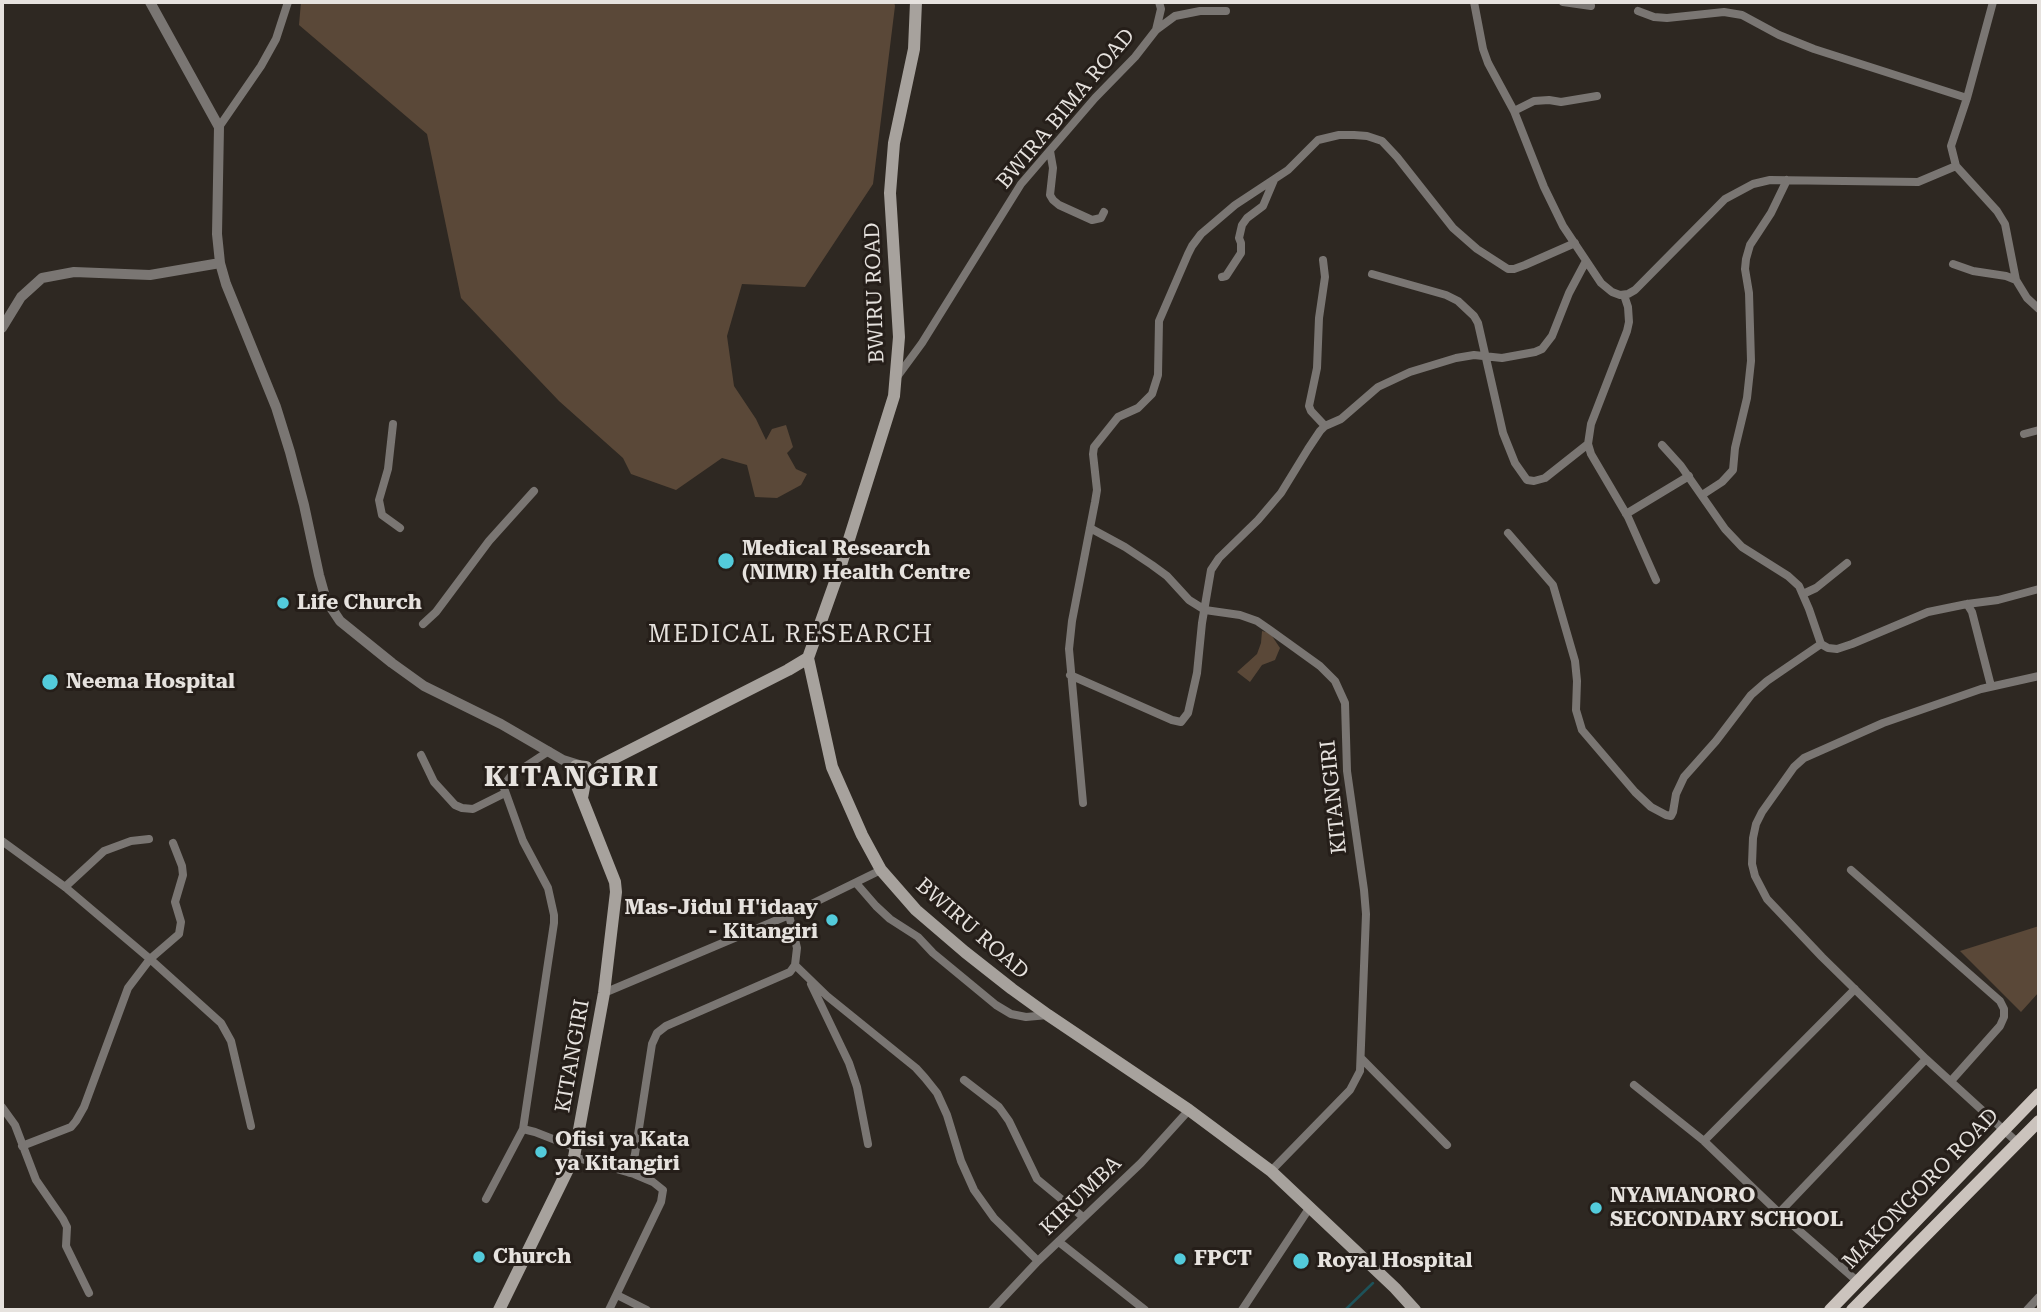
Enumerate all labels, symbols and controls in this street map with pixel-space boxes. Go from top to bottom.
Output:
street label: BWIRA BIMA ROAD [992,24,1140,194]
street label: BWIRU ROAD [860,222,890,364]
place label: Medical Research (NIMR) Health Centre [742,536,971,586]
marker: Medical Research (NIMR) Health Centre [716,551,736,571]
place label: Life Church [297,590,422,616]
marker: Life Church [275,595,291,611]
district label: MEDICAL RESEARCH [650,621,932,649]
place label: Neema Hospital [66,669,235,695]
marker: Neema Hospital [40,672,60,692]
street label: KITANGIRI [1315,739,1353,855]
district label: KITANGIRI [485,761,659,795]
street label: BWIRU ROAD [910,873,1034,985]
place label: Mas-Jidul H'idaay - Kitangiri [624,895,818,945]
marker: Mas-Jidul H'idaay - Kitangiri [824,912,840,928]
street label: KITANGIRI [551,997,595,1115]
street label: MAKONGORO ROAD [1838,1103,2004,1275]
place label: Ofisi ya Kata ya Kitangiri [555,1127,689,1177]
marker: Ofisi ya Kata ya Kitangiri [533,1144,549,1160]
street label: KIRUMBA [1035,1151,1127,1241]
place label: NYAMANORO SECONDARY SCHOOL [1610,1183,1843,1233]
marker: NYAMANORO SECONDARY SCHOOL [1588,1200,1604,1216]
place label: Church [493,1244,571,1270]
place label: FPCT [1194,1246,1252,1272]
place label: Royal Hospital [1317,1248,1472,1274]
marker: Church [471,1249,487,1265]
marker: FPCT [1172,1251,1188,1267]
marker: Royal Hospital [1291,1251,1311,1271]

